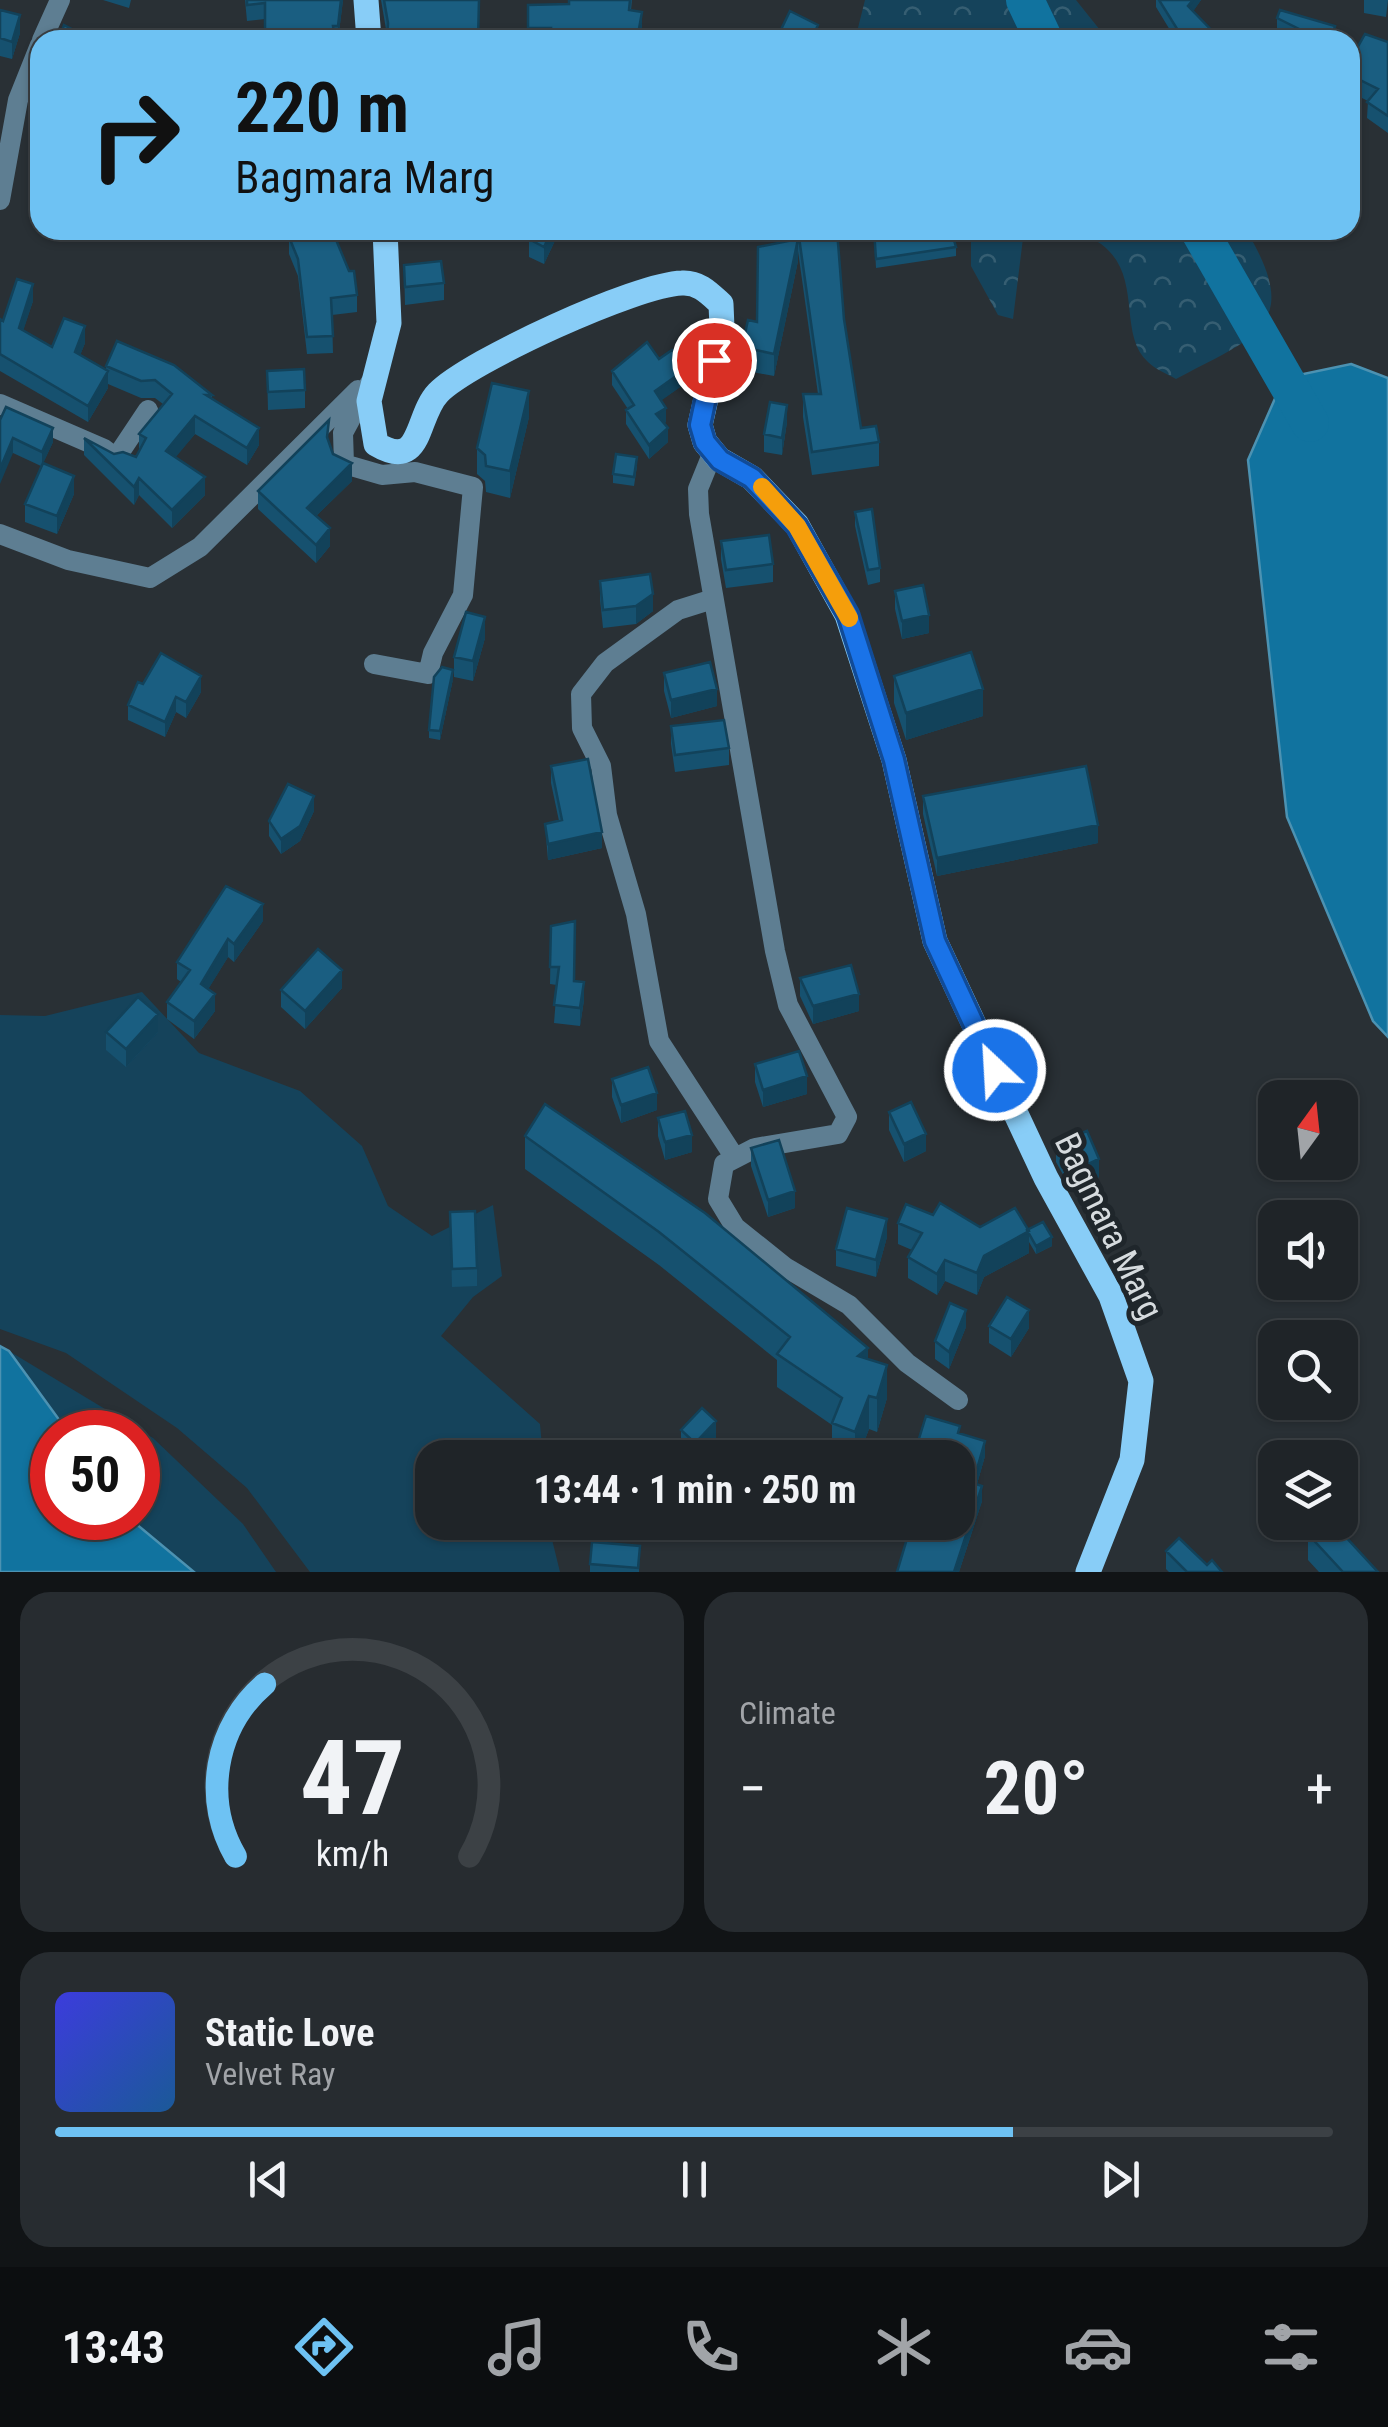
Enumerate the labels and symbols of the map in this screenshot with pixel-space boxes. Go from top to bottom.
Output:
pin [672,318,757,403]
position arrow [943,1018,1047,1122]
north arrow [1258,1080,1358,1180]
street label: Bagmara Marg [1046,1127,1171,1326]
speed limit sign: 50 [30,1410,160,1540]

